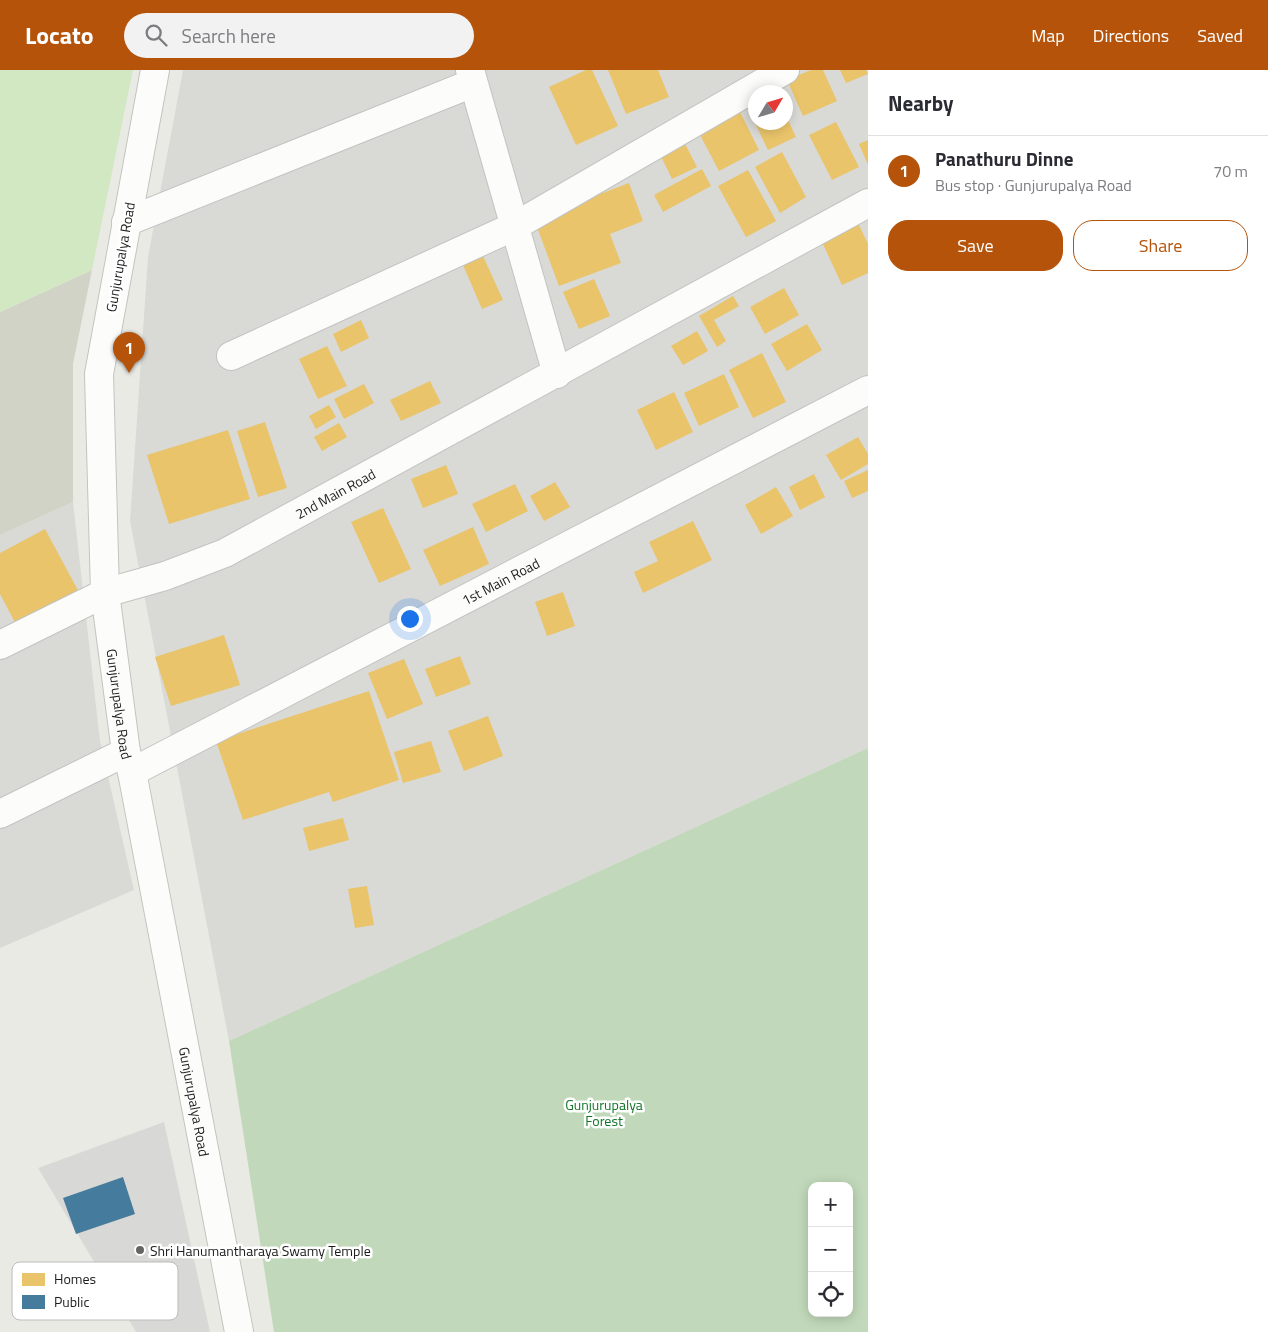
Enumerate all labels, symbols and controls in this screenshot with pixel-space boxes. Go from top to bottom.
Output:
search box [124,13,474,58]
text: Locato [25,17,94,53]
icon: search [142,21,170,49]
text: Search here [182,21,276,50]
text: Map [1031,22,1065,49]
text: Directions [1093,22,1169,49]
text: Saved [1197,22,1243,49]
north arrow [748,85,793,130]
text: Nearby [888,87,953,119]
text: Panathuru Dinne [935,144,1073,173]
text: 1 [900,159,908,183]
text: 70 m [1213,159,1248,183]
text: Bus stop · Gunjurupalya Road [935,173,1132,197]
street label: Gunjurupalya Road [100,201,140,313]
button: Save [888,220,1063,271]
button: Share [1073,220,1248,271]
pin: 1 [113,332,145,373]
street label: 2nd Main Road [291,463,379,524]
street label: 1st Main Road [458,552,543,610]
your location [397,606,423,632]
street label: Gunjurupalya Road [102,647,138,762]
street label: Gunjurupalya Road [174,1045,216,1158]
park label: Gunjurupalya Forest [565,1094,643,1131]
map controls [808,1182,853,1317]
button: + [808,1182,853,1227]
button: − [808,1227,853,1272]
place label: Shri Hanumantharaya Swamy Temple [150,1240,371,1261]
marker: Shri Hanumantharaya Swamy Temple [134,1244,146,1256]
legend [12,1262,178,1320]
text: Homes [54,1268,96,1289]
button: locate [808,1272,853,1317]
text: Public [54,1291,90,1312]

